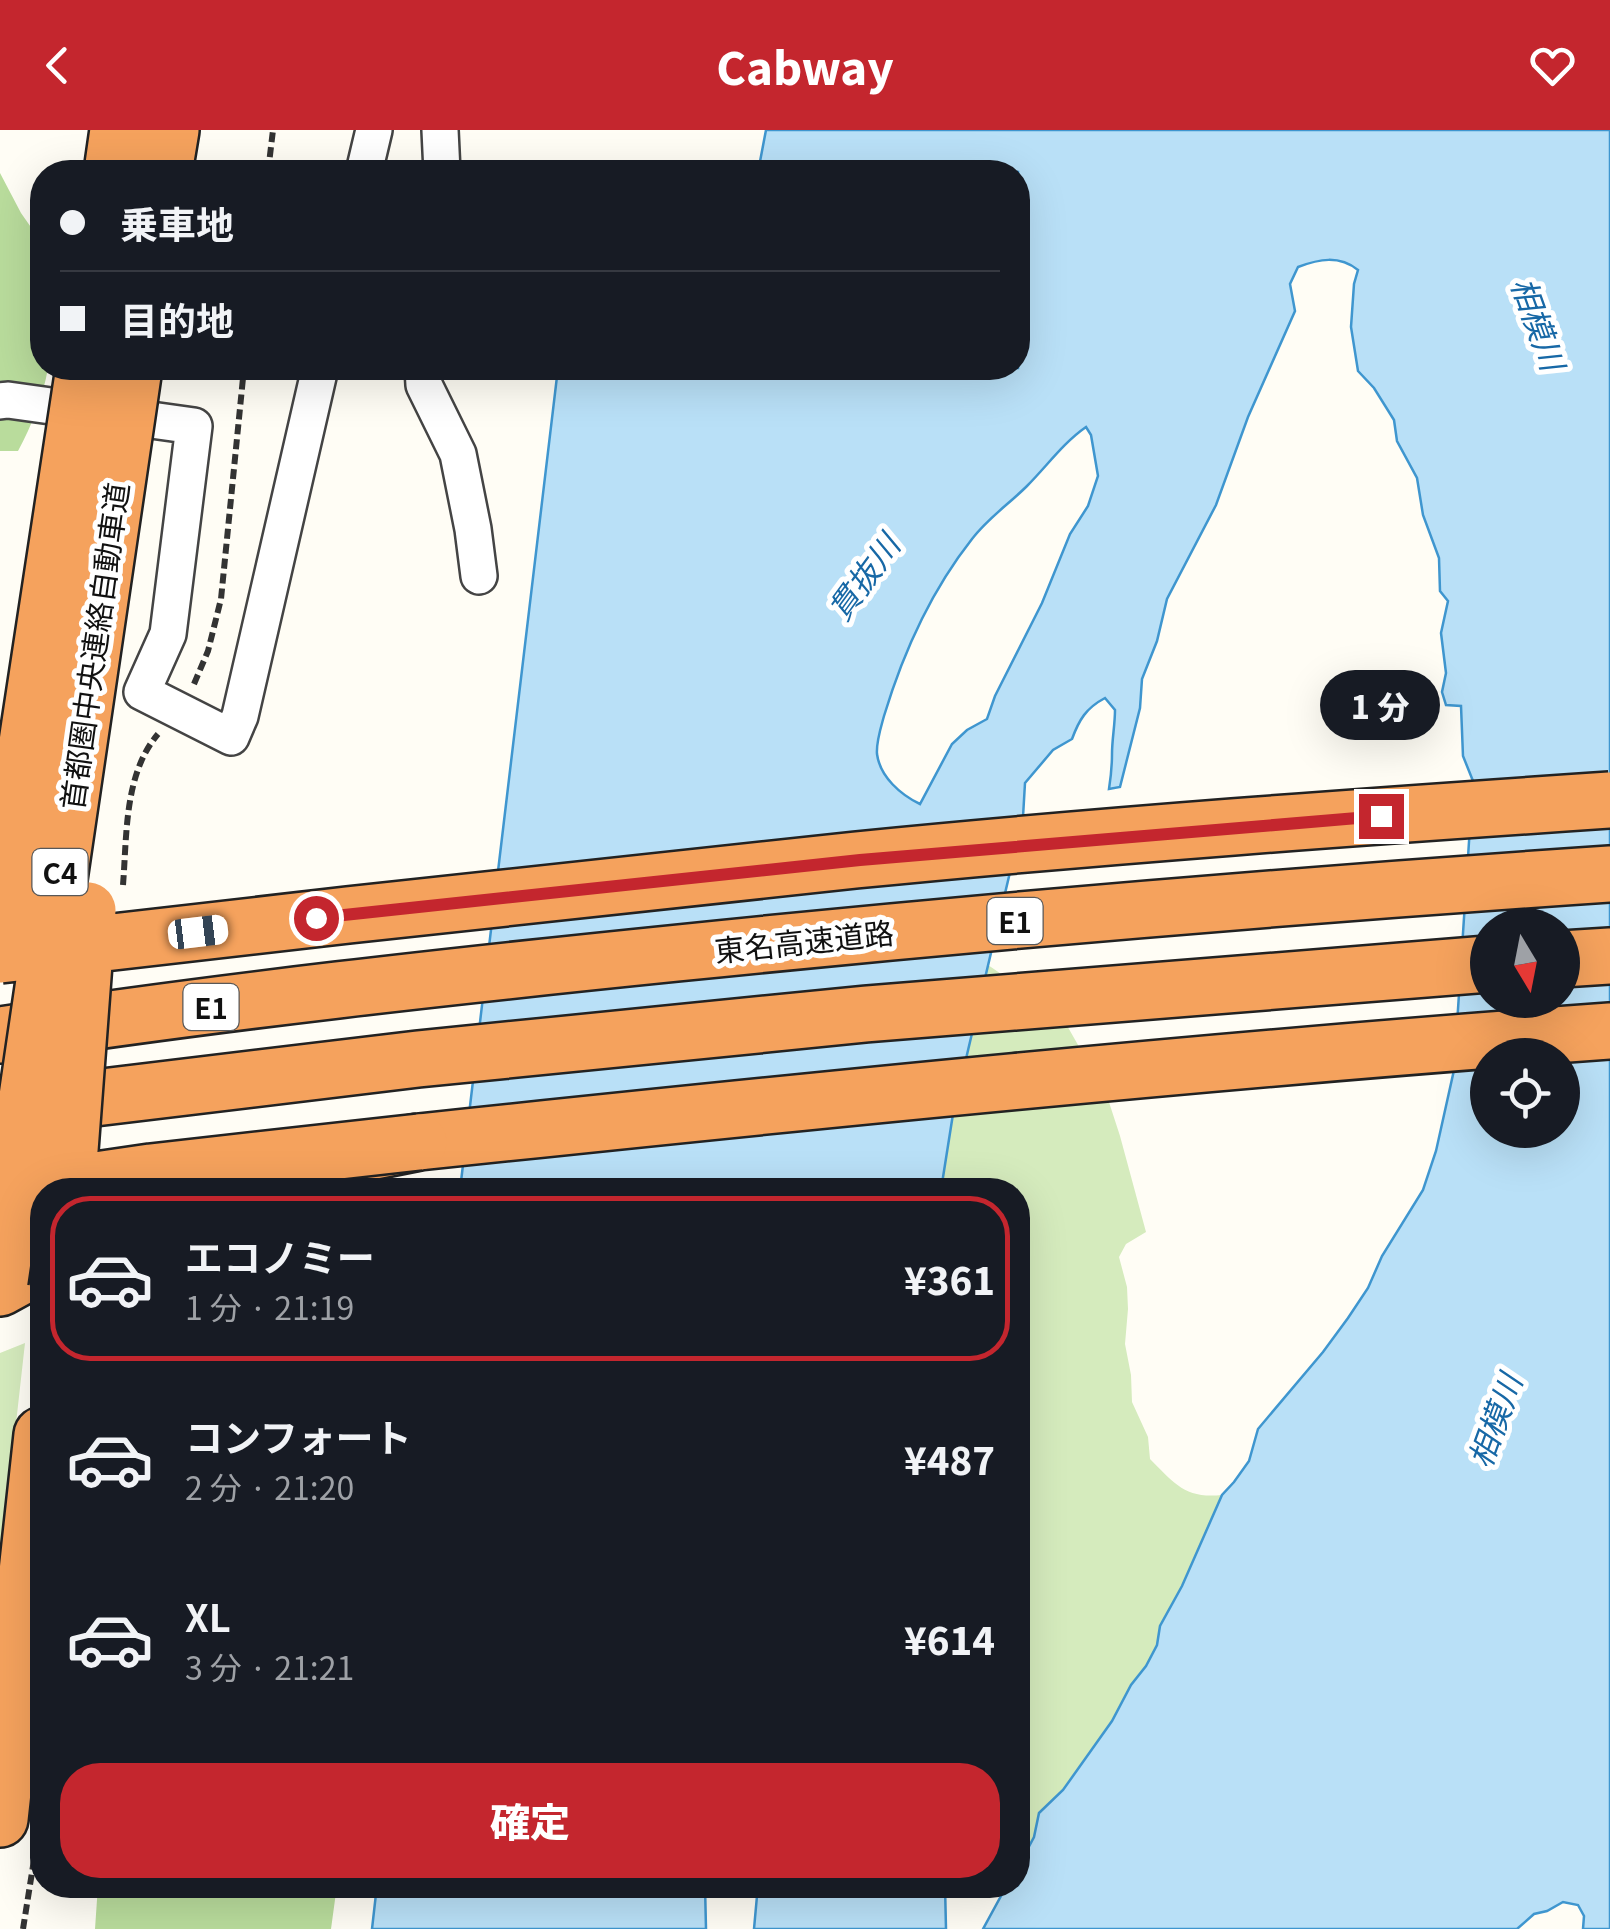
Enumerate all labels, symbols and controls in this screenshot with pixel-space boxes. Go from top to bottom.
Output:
text: Cabway [716,33,894,98]
icon: back [30,38,85,93]
icon: heart [1525,38,1580,93]
text: 乗車地 [120,195,234,250]
water label: 相模川 [1502,270,1579,379]
text: 目的地 [120,291,234,346]
street label: 首都圏中央連絡自動車道 [48,480,138,812]
water label: 貫抜川 [815,521,911,628]
callout: 1 分 [1321,671,1441,741]
text: 1 分 [1351,682,1409,728]
route end [1359,794,1404,839]
road number: C4 [32,849,88,895]
route start [294,896,339,941]
road number: E1 [988,898,1042,944]
north arrow [1470,908,1580,1018]
map controls [1470,908,1580,1148]
street label: 東名高速道路 [712,909,896,971]
car [166,913,230,951]
road number: E1 [184,984,238,1030]
button: locate [1470,1038,1580,1148]
text: エコノミー [185,1228,375,1283]
icon: car [65,1234,155,1324]
text: ¥361 [904,1251,995,1306]
text: 1 分 · 21:19 [185,1283,354,1329]
water label: 相模川 [1455,1364,1532,1473]
text: コンフォート [185,1408,412,1463]
icon: car [65,1414,155,1504]
text: ¥487 [904,1431,995,1486]
text: 2 分 · 21:20 [185,1463,354,1509]
text: XL [185,1588,231,1643]
icon: car [65,1594,155,1684]
text: ¥614 [904,1611,995,1666]
text: 3 分 · 21:21 [185,1643,354,1689]
button: 確定 [60,1763,1000,1878]

